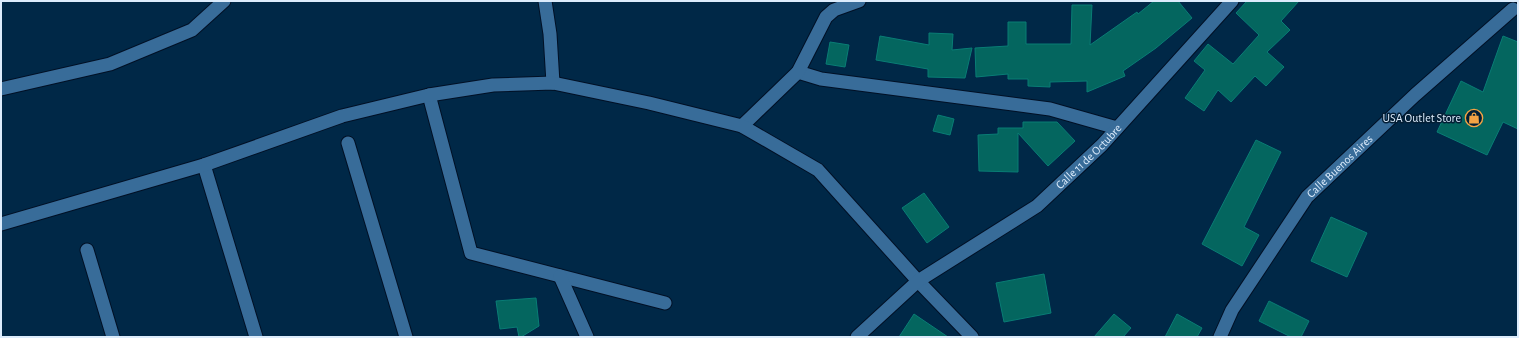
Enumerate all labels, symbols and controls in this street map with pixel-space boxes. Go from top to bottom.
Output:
shop icon: USA Outlet Store [1464,108,1484,128]
place label: USA Outlet Store [1383,112,1461,124]
street label: Calle 11 de Octubre [1053,122,1124,191]
street label: Calle Buenos Aires [1304,132,1375,200]

